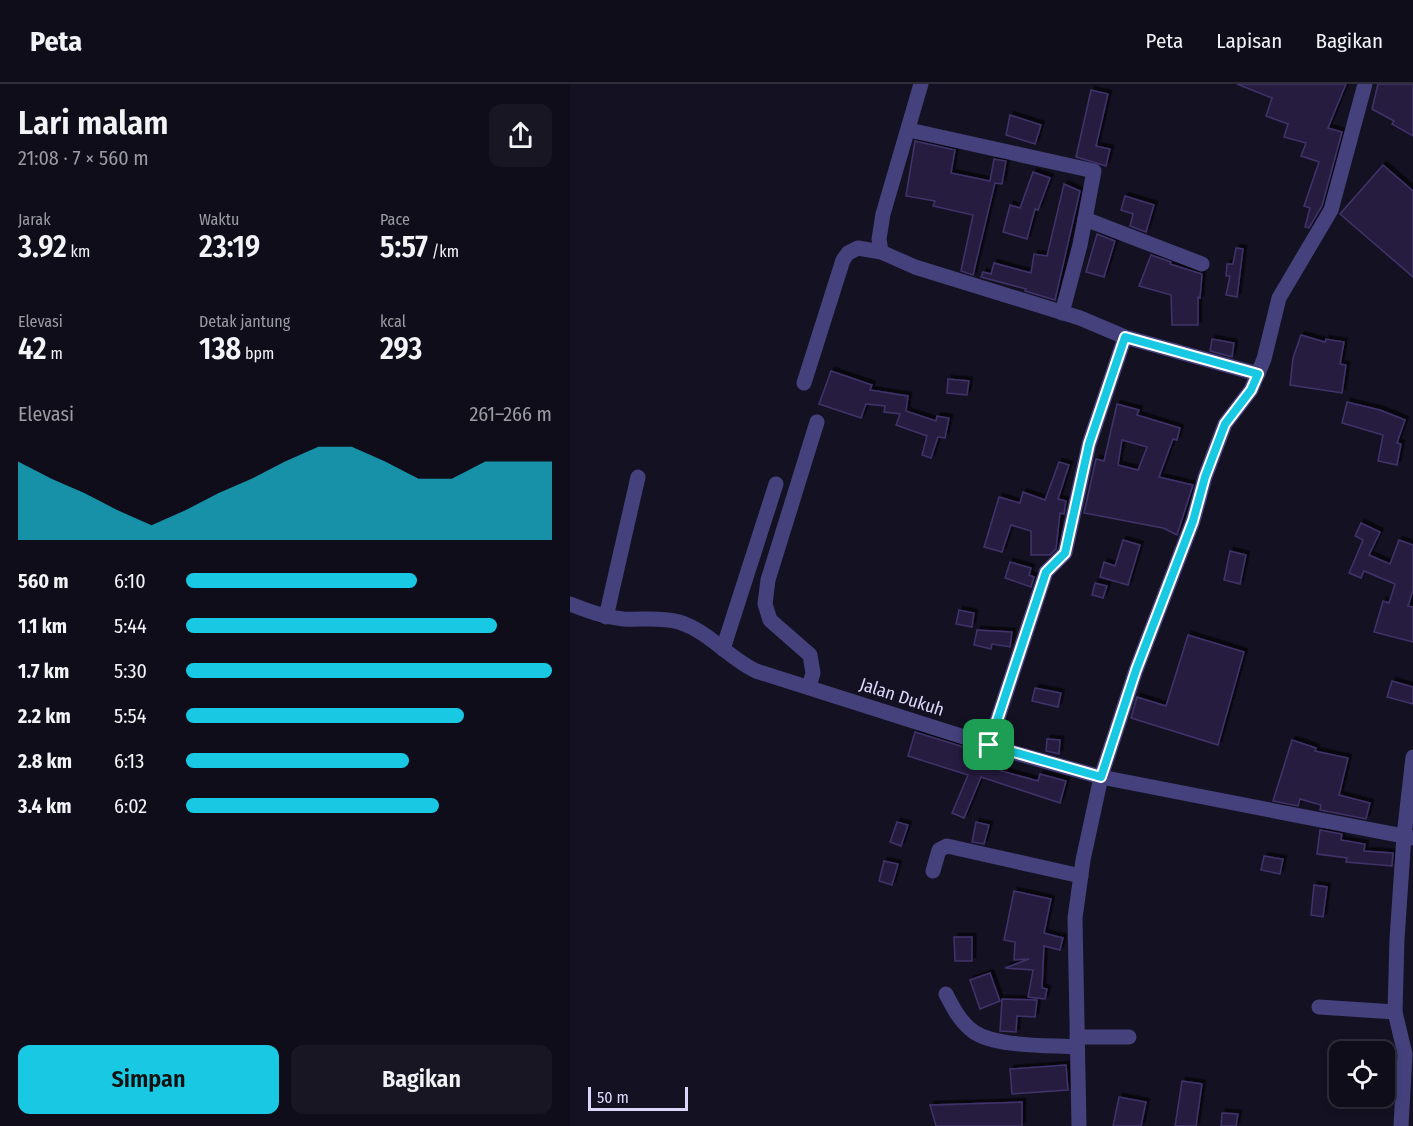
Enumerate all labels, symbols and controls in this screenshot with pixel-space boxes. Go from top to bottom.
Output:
text: Peta [30,25,82,58]
text: Peta [1146,28,1183,54]
text: Lapisan [1216,28,1282,54]
text: Bagikan [1315,28,1383,54]
text: Lari malam [18,103,169,143]
button: share [489,104,552,167]
text: 21:08 · 7 × 560 m [18,146,149,170]
text: Jarak [18,210,51,229]
text: Waktu [199,210,239,229]
text: Pace [380,210,410,229]
text: 3.92 [18,229,67,265]
text: 23:19 [199,229,260,265]
text: 5:57 [380,229,428,265]
text: km [67,242,90,261]
text: /km [428,242,459,261]
text: Elevasi [18,312,63,331]
text: Detak jantung [199,312,290,331]
text: kcal [380,312,406,331]
text: 42 [18,331,47,367]
text: 138 [199,331,241,367]
text: 293 [380,331,422,367]
text: m [47,344,63,363]
text: bpm [241,344,274,363]
text: Elevasi [18,402,74,426]
text: 261–266 m [469,402,552,426]
text: 560 m [18,569,69,593]
text: 6:10 [114,569,146,593]
text: 1.1 km [18,614,67,638]
text: 5:44 [114,614,147,638]
text: 1.7 km [18,659,69,683]
text: 5:30 [114,659,147,683]
street label: Jalan Dukuh [857,673,947,721]
text: 2.2 km [18,704,71,728]
text: 5:54 [114,704,146,728]
pin [963,719,1014,770]
icon: arrive [972,728,1005,761]
text: 2.8 km [18,749,72,773]
text: 6:13 [114,749,144,773]
text: 3.4 km [18,794,71,818]
text: 6:02 [114,794,147,818]
map controls [1329,1041,1395,1107]
button: locate [1329,1041,1395,1107]
button: Simpan [18,1045,279,1114]
button: Bagikan [291,1045,552,1114]
scale bar [588,1084,688,1112]
text: 50 m [597,1088,629,1107]

